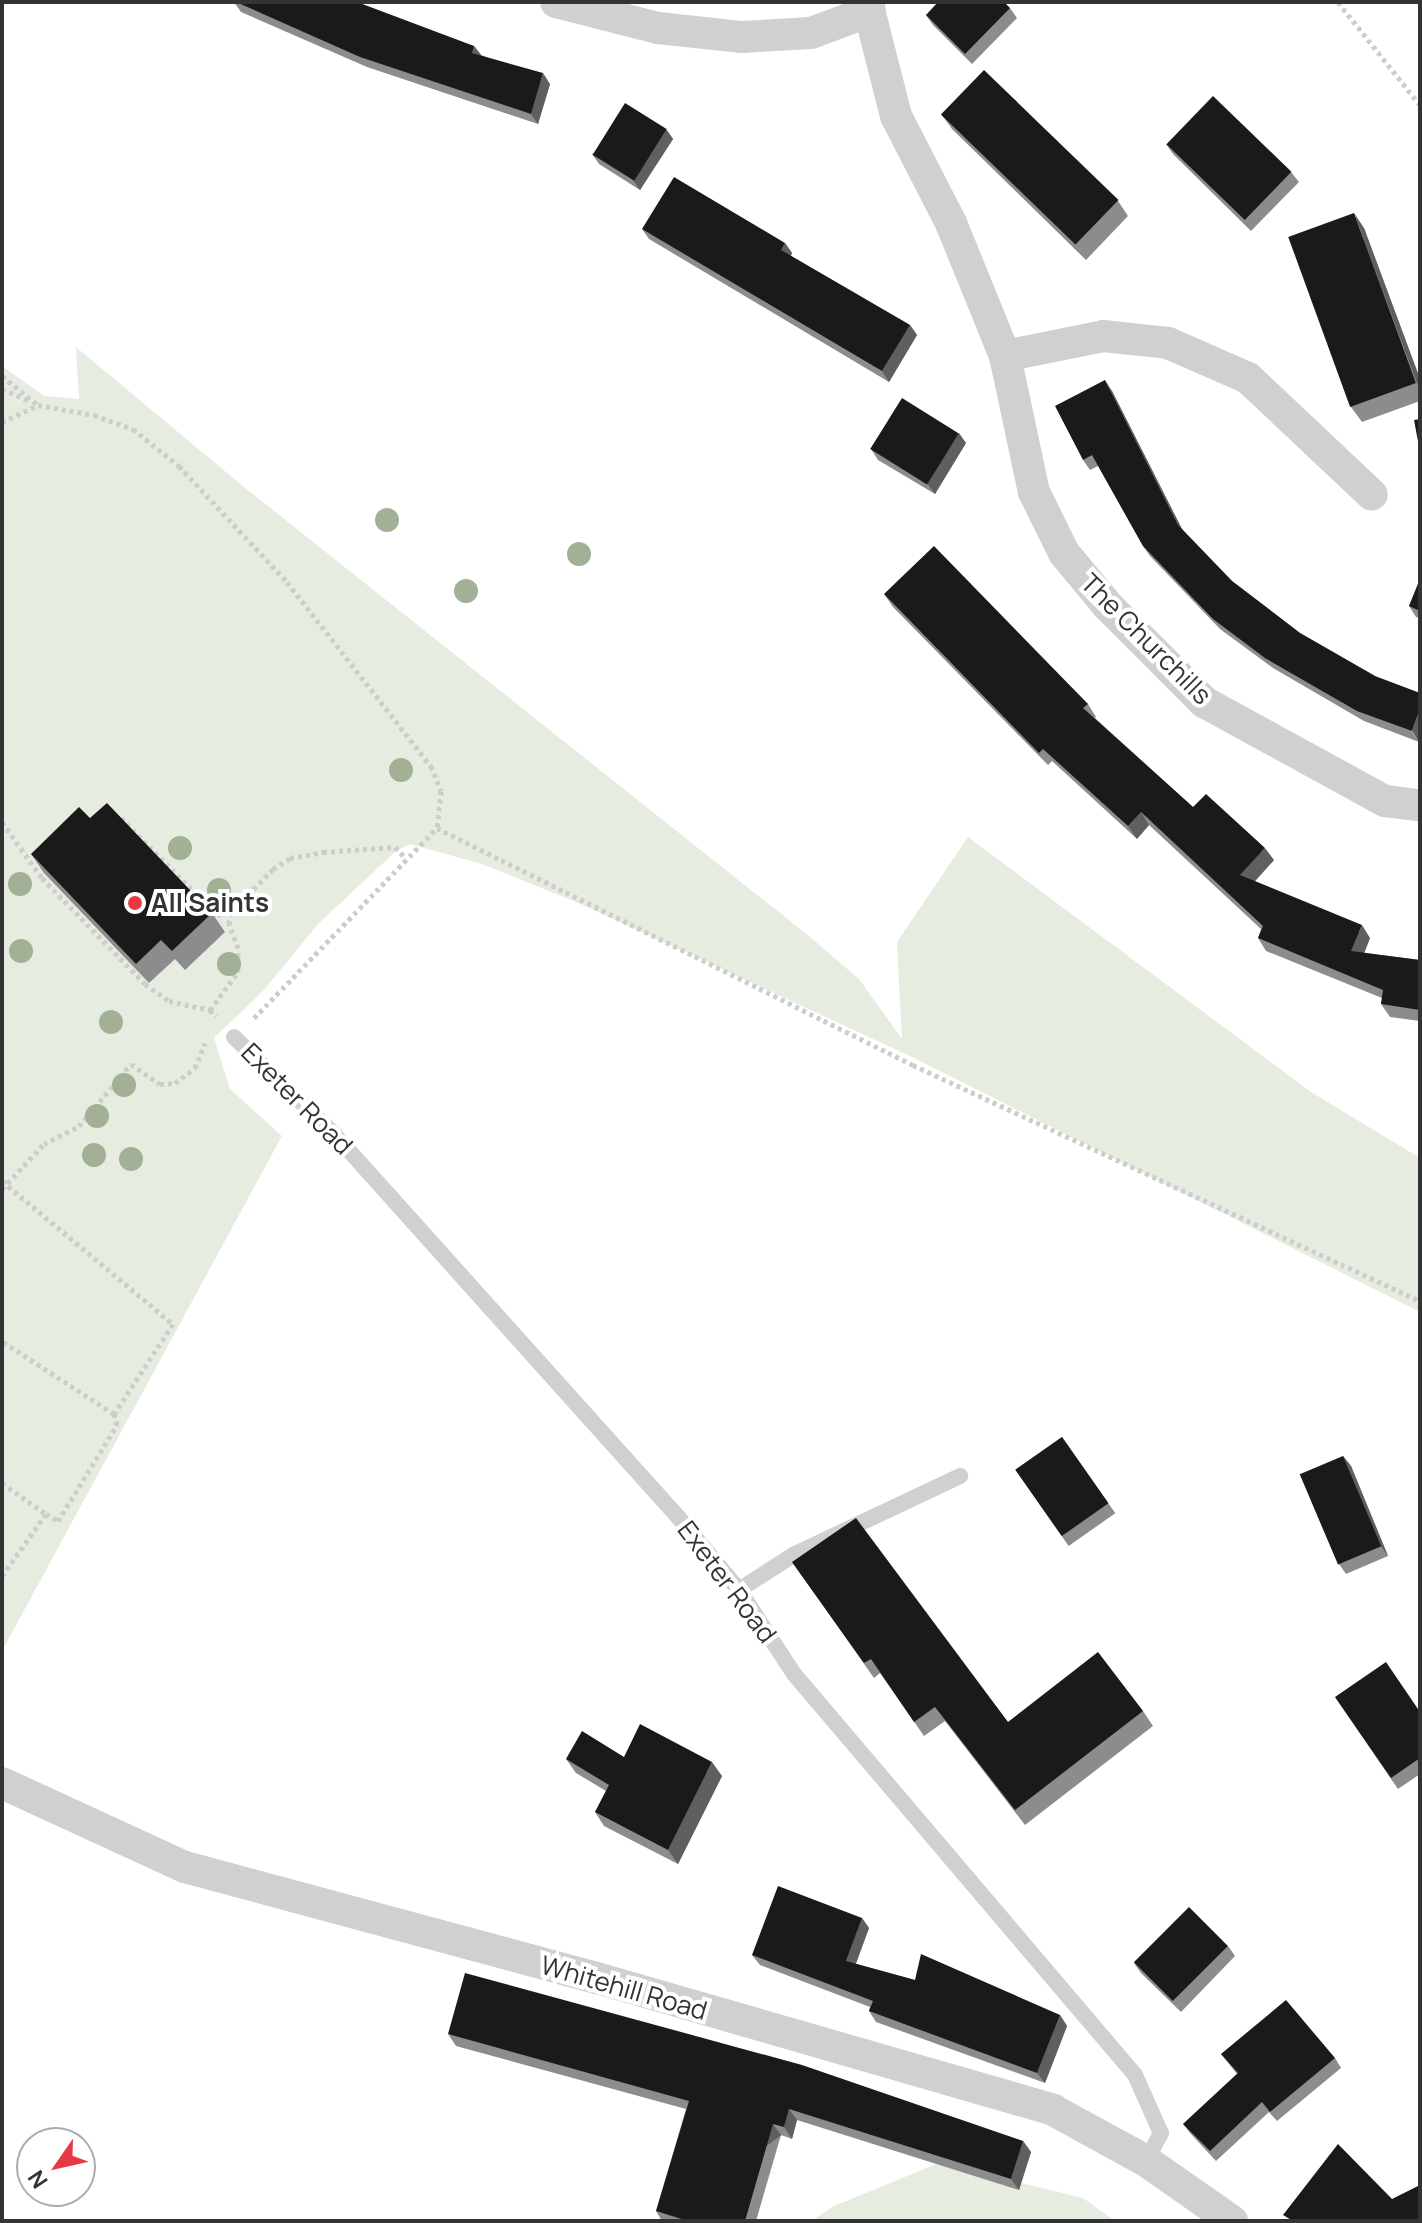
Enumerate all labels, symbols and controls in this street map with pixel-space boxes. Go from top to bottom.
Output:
street label: The Churchills [1074,567,1218,711]
place label: All Saints [151,887,269,919]
marker: All Saints [126,894,144,912]
street label: Exeter Road [235,1037,359,1161]
street label: Exeter Road [671,1515,783,1649]
street label: Whitehill Road [537,1949,711,2027]
north arrow [16,2127,96,2207]
text: N [21,2164,55,2194]

